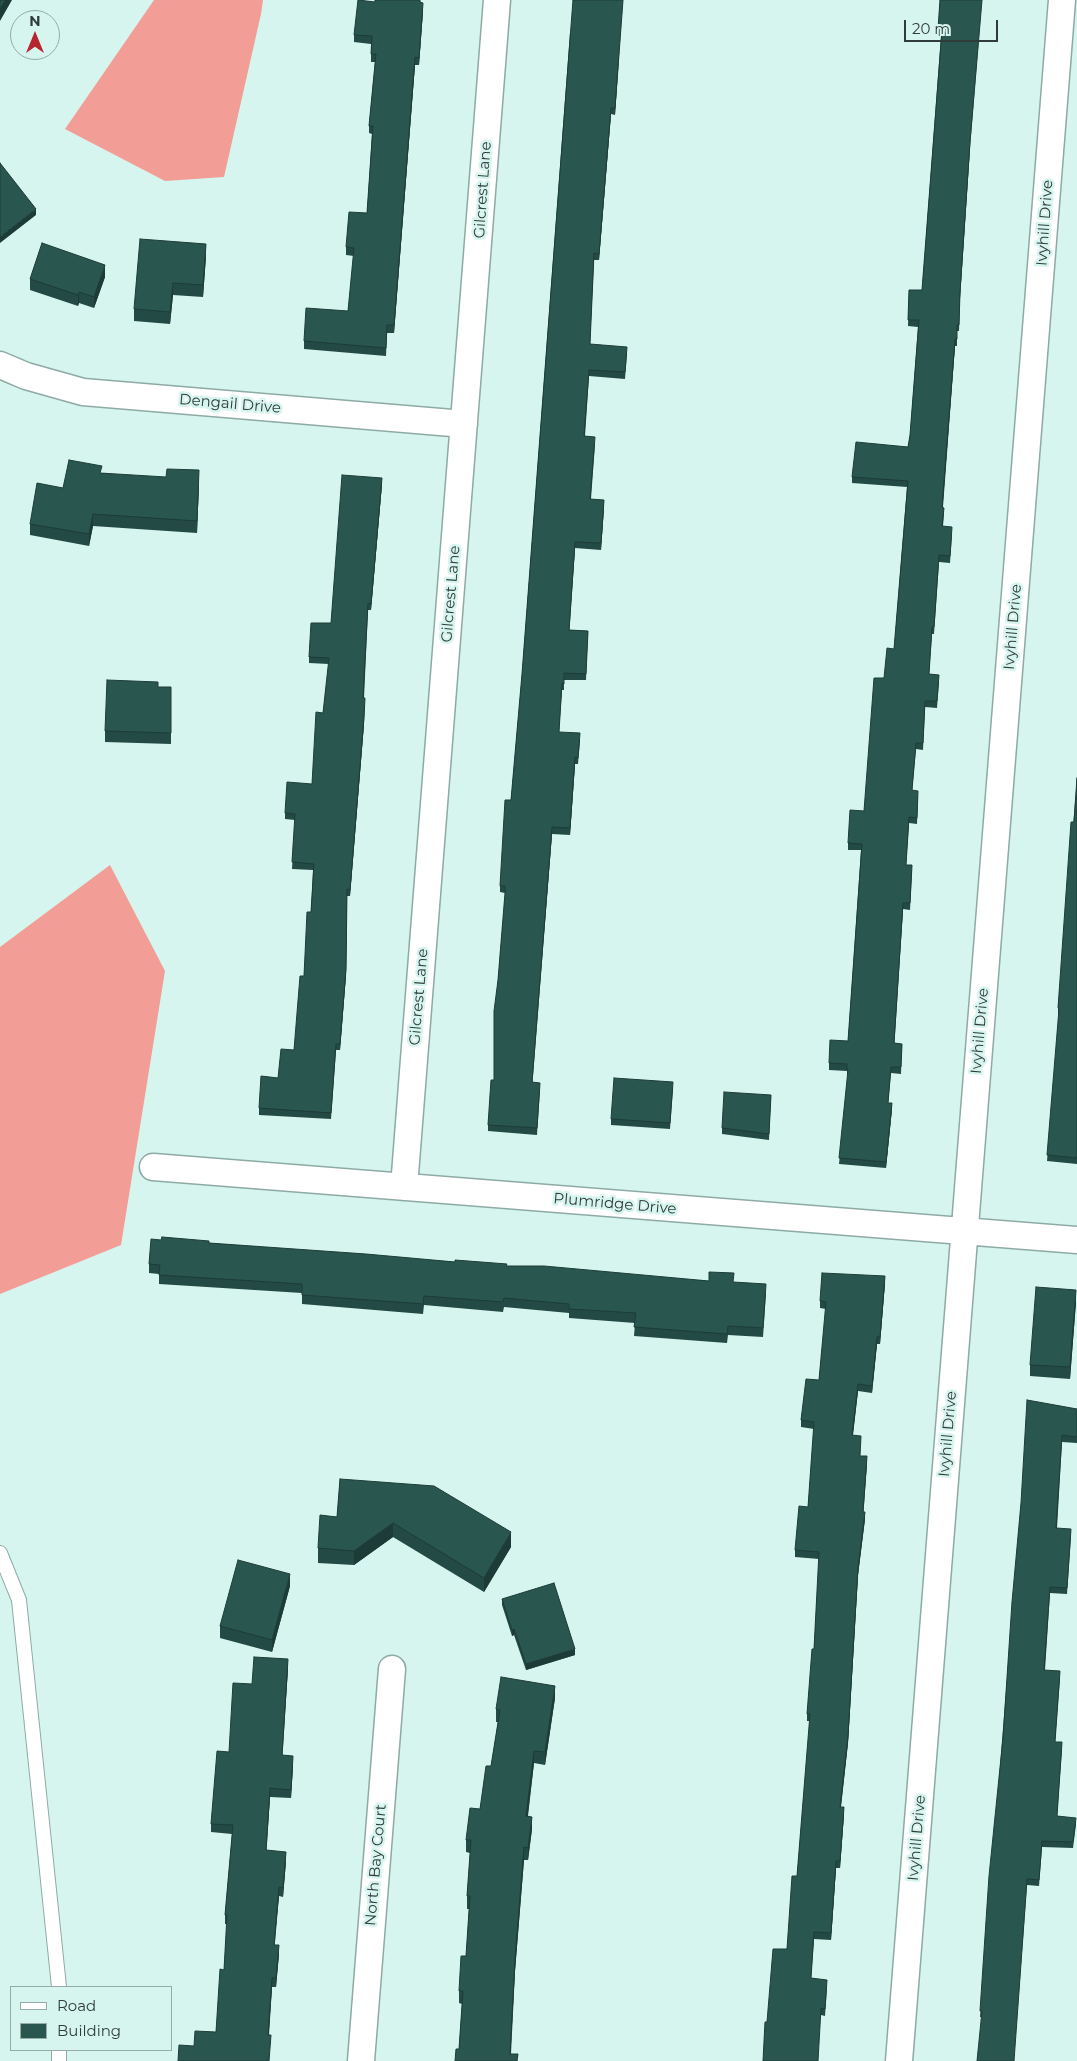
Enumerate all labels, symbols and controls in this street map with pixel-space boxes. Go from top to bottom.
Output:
north arrow [10,10,60,60]
scale bar [907,10,1001,42]
text: N [29,12,41,30]
text: 20 m [912,19,950,38]
street label: Gilcrest Lane [471,141,495,239]
street label: Ivyhill Drive [1033,179,1057,267]
street label: Dengail Drive [178,391,282,417]
street label: Gilcrest Lane [438,545,464,643]
street label: Ivyhill Drive [1000,583,1026,671]
street label: Gilcrest Lane [406,948,432,1046]
street label: Ivyhill Drive [967,987,993,1075]
street label: Plumridge Drive [553,1190,677,1218]
street label: Ivyhill Drive [935,1390,961,1478]
street label: Ivyhill Drive [904,1794,930,1882]
street label: North Bay Court [362,1803,390,1927]
legend [10,1986,172,2051]
text: Road [57,1996,96,2015]
text: Building [57,2021,121,2040]

